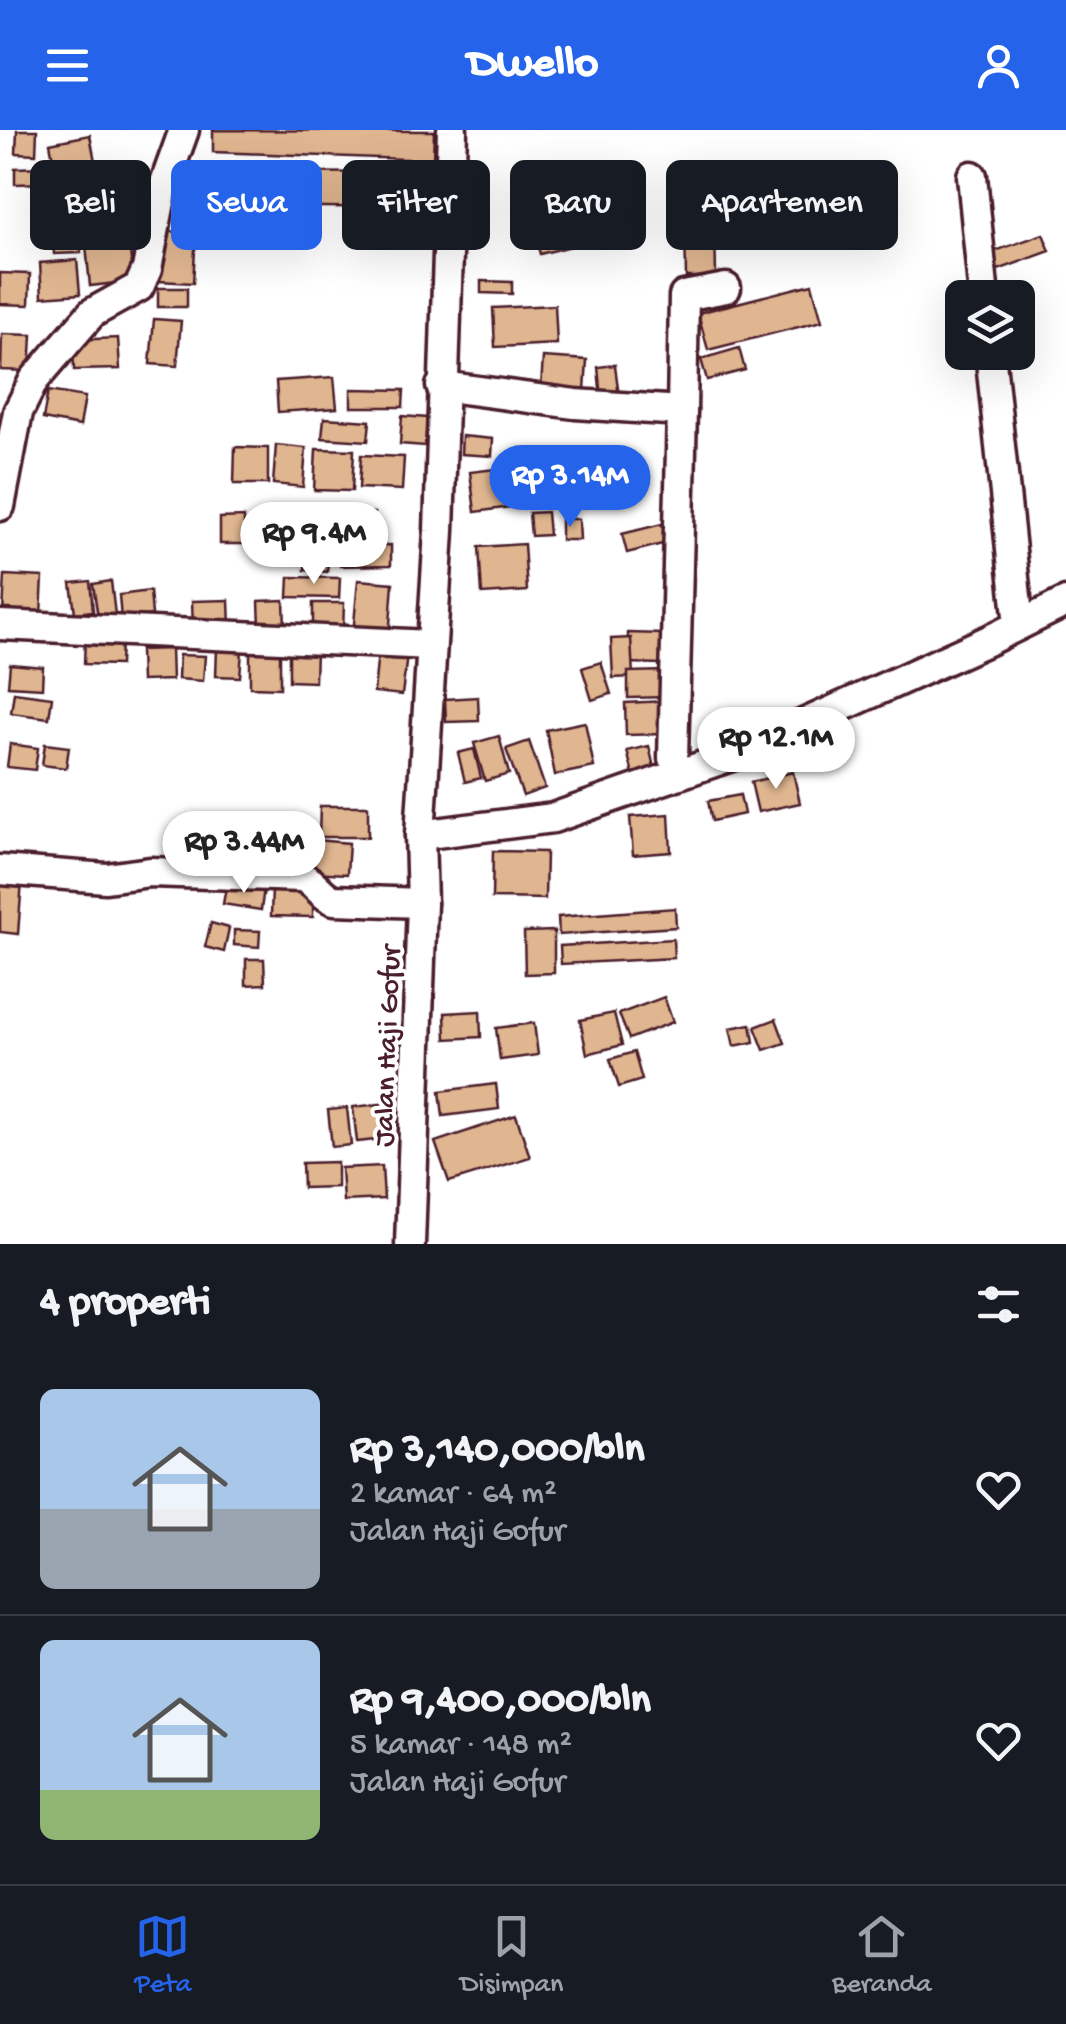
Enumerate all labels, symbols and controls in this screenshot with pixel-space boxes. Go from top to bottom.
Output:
icon: menu [40,38,95,93]
icon: person [971,38,1026,93]
text: Dwello [468,39,598,92]
chip: Beli [30,160,151,250]
chip: Sewa [171,160,322,250]
chip: Filter [342,160,490,250]
chip: Baru [510,160,646,250]
chip: Apartemen [666,160,898,250]
map controls [945,280,1035,370]
button: layers [945,280,1035,370]
pin: Rp 3.14M [467,445,673,530]
text: Rp 3.14M [511,458,629,496]
pin: Rp 9.4M [222,502,406,587]
text: Rp 9.4M [262,515,366,553]
pin: Rp 12.1M [673,707,879,792]
text: Rp 12.1M [719,720,833,758]
pin: Rp 3.44M [141,811,347,896]
text: Rp 3.44M [184,824,304,862]
street label: Jalan Haji Gofur [368,942,411,1148]
icon: filters [971,1277,1026,1332]
text: 4 properti [40,1280,211,1329]
text: Rp 3,140,000/bln [350,1427,645,1476]
icon: home [120,1429,240,1549]
icon: heart [971,1462,1026,1517]
text: 2 kamar · 64 m² [350,1476,557,1514]
text: Jalan Haji Gofur [350,1514,565,1552]
text: Rp 9,400,000/bln [350,1678,651,1727]
icon: home [120,1680,240,1800]
icon: heart [971,1713,1026,1768]
text: 5 kamar · 148 m² [350,1727,572,1765]
text: Jalan Haji Gofur [350,1765,565,1803]
tab: Peta [134,1909,191,2002]
tab: Disimpan [460,1909,563,2002]
tab: Beranda [832,1909,932,2002]

